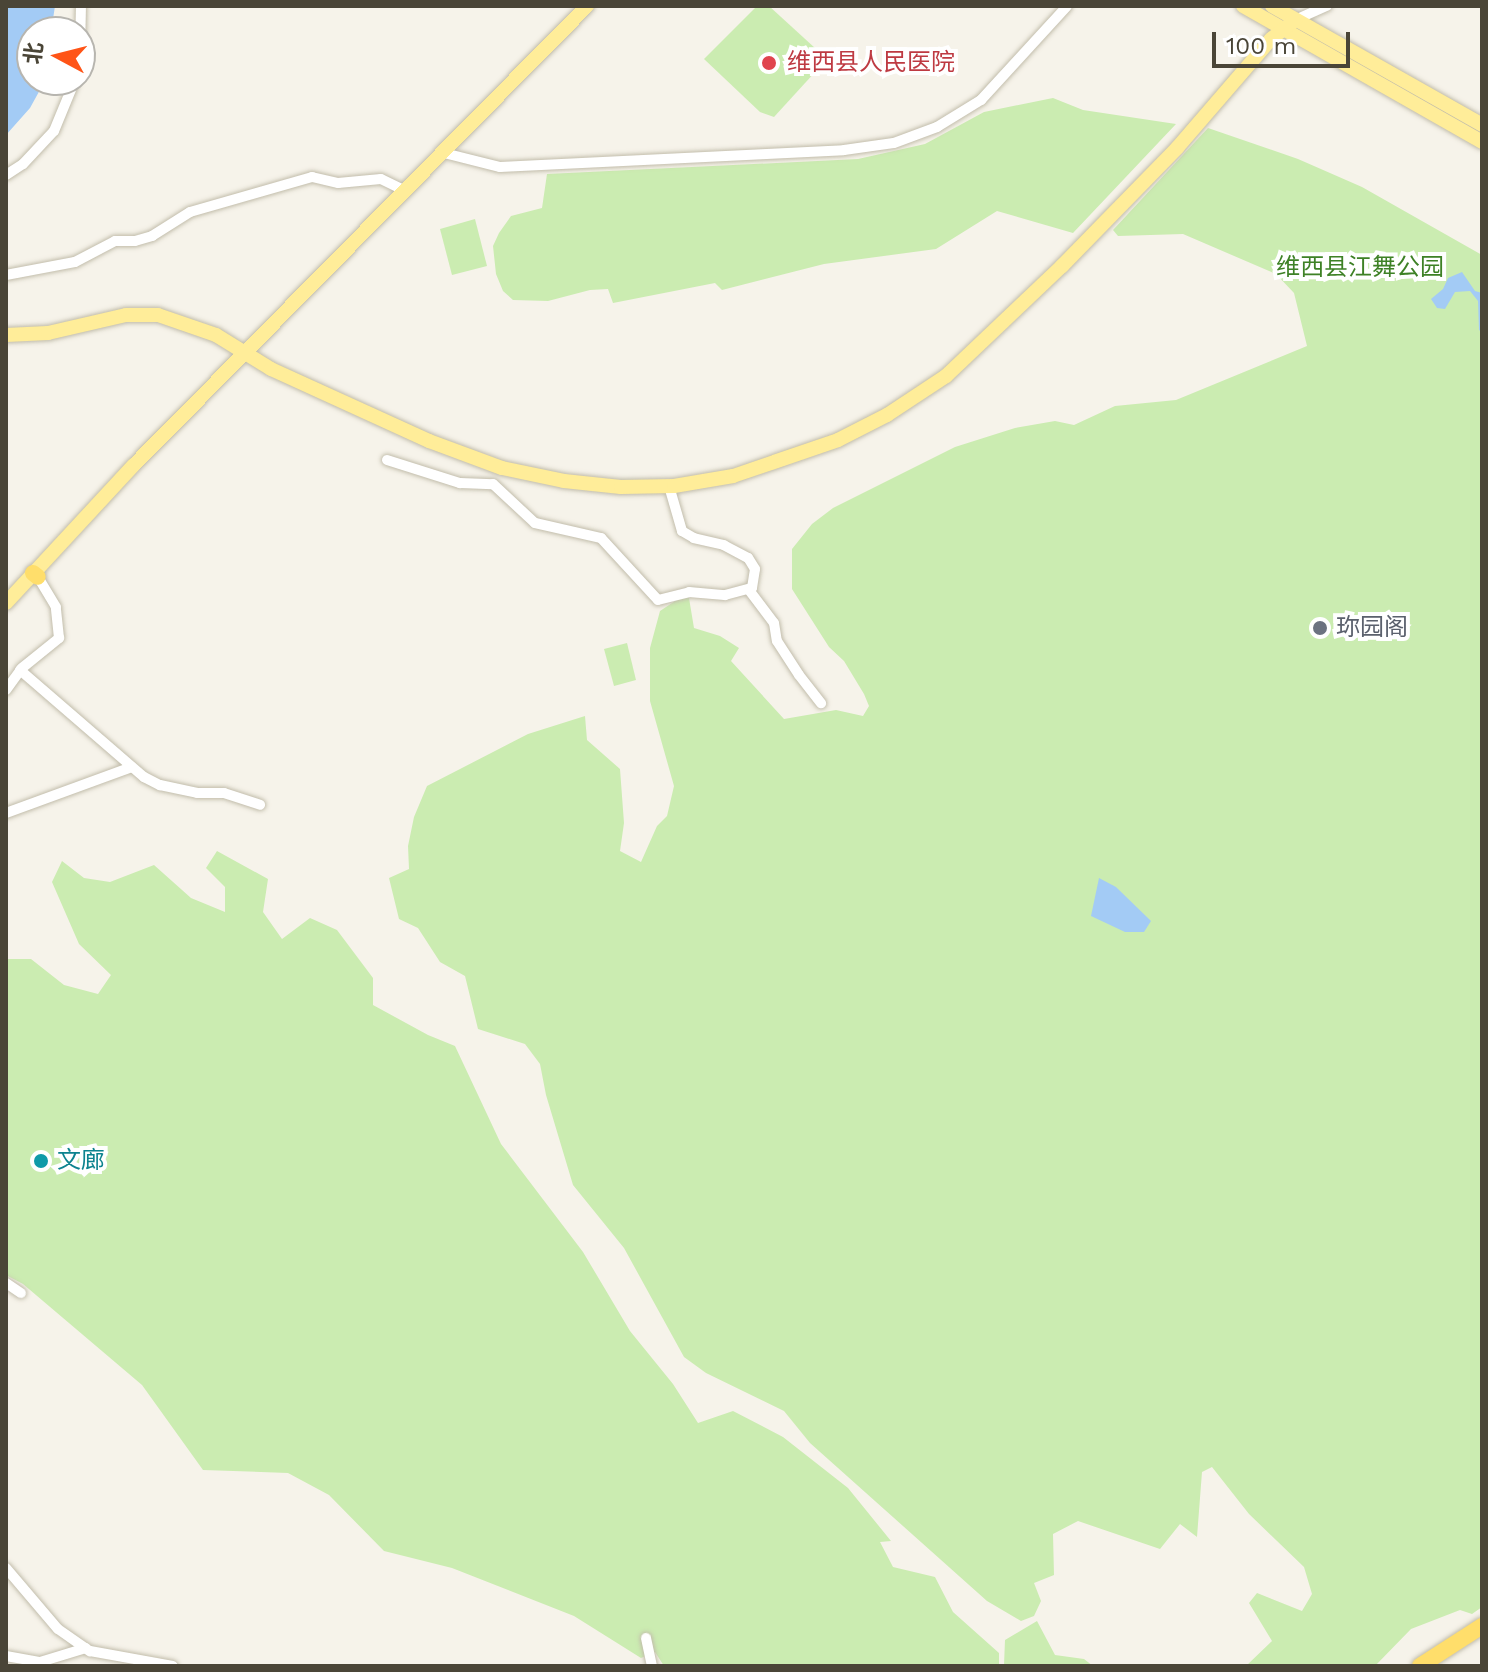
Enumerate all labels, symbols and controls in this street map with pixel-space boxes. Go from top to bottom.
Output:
north arrow [16,16,96,96]
scale bar [1216,16,1354,66]
text: 100 m [1226,32,1296,60]
text: 北 [20,41,47,66]
place label: 维西县人民医院 [787,49,955,77]
marker: 维西县人民医院 [758,52,780,74]
park label: 维西县江舞公园 [1276,254,1444,282]
place label: 珎园阁 [1336,614,1408,642]
marker: 珎园阁 [1311,619,1329,637]
place label: 文廊 [57,1147,105,1175]
marker: 文廊 [32,1152,50,1170]

